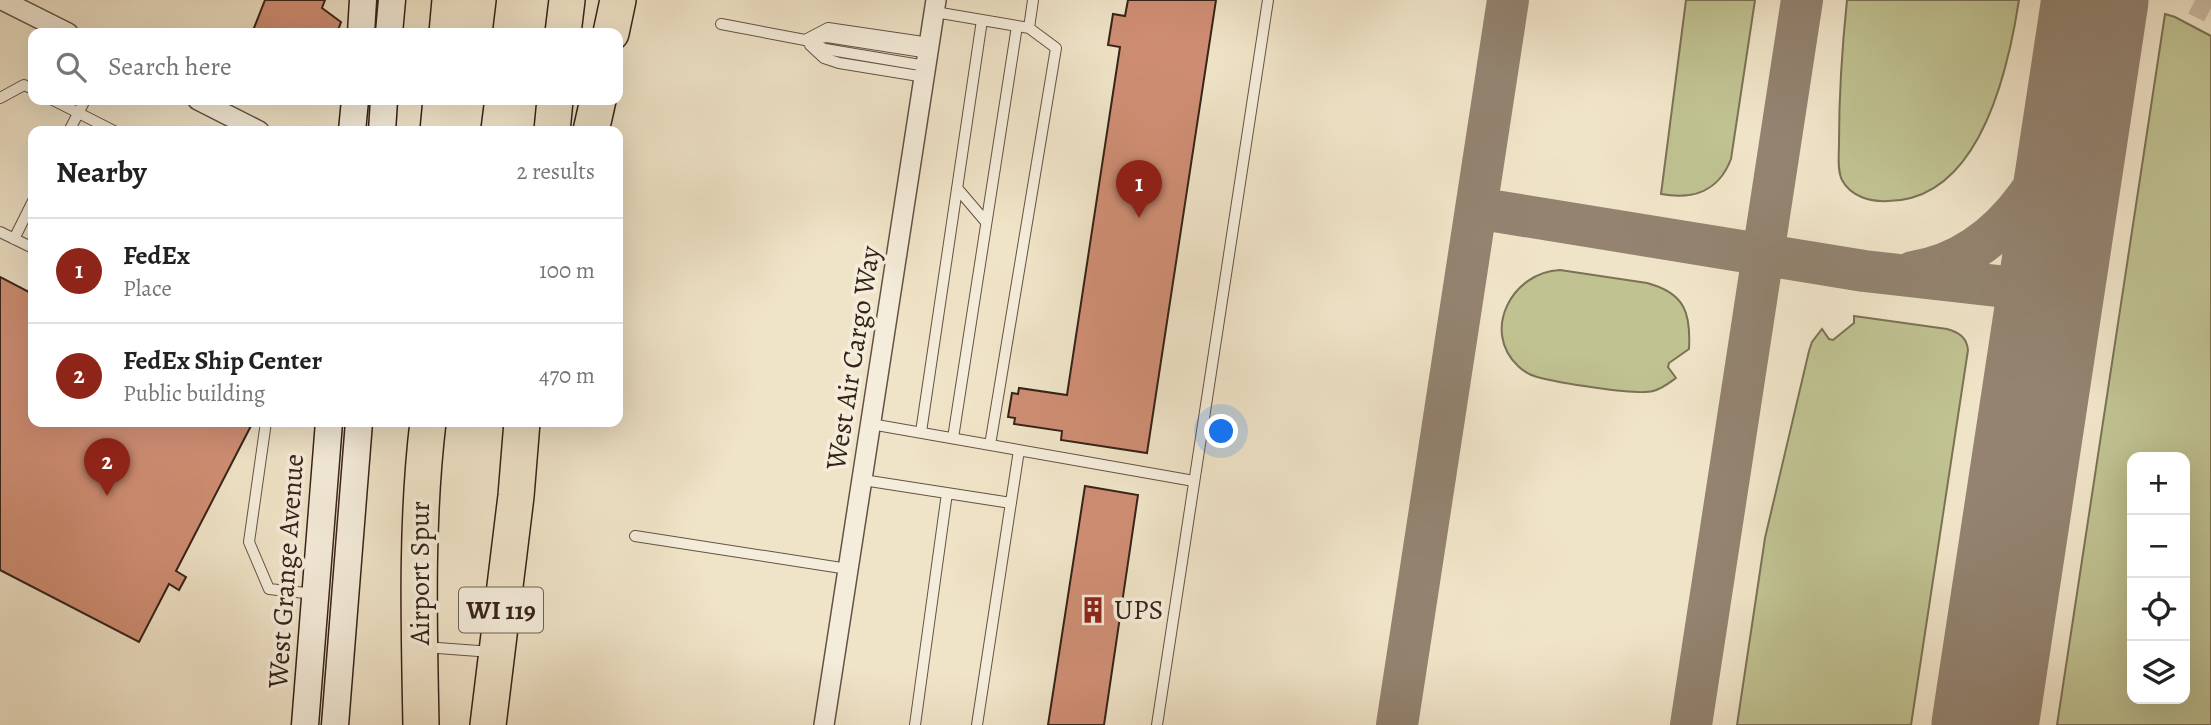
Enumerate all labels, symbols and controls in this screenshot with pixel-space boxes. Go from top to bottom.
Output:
search box [28,28,623,105]
icon: search [52,48,90,86]
text: Search here [108,49,232,84]
text: Nearby [56,152,147,192]
text: 2 results [517,156,595,187]
pin: 1 [1116,160,1162,218]
text: FedEx [123,238,190,273]
street label: West Air Cargo Way [816,243,890,474]
text: 1 [75,255,83,286]
text: 100 m [539,255,595,286]
text: Place [123,273,172,304]
text: FedEx Ship Center [123,343,322,378]
text: 2 [73,360,85,391]
text: 470 m [539,360,595,391]
text: Public building [123,378,265,409]
your location [1204,414,1238,448]
pin: 2 [84,438,130,496]
street label: West Grange Avenue [259,452,313,691]
map controls [2127,452,2190,704]
button: + [2127,452,2190,515]
street label: Airport Spur [401,501,439,646]
button: − [2127,515,2190,578]
button: locate [2127,578,2190,641]
road number: WI 119 [459,588,543,632]
place label: UPS [1114,591,1163,629]
building icon: UPS [1078,595,1108,625]
button: layers [2127,641,2190,704]

